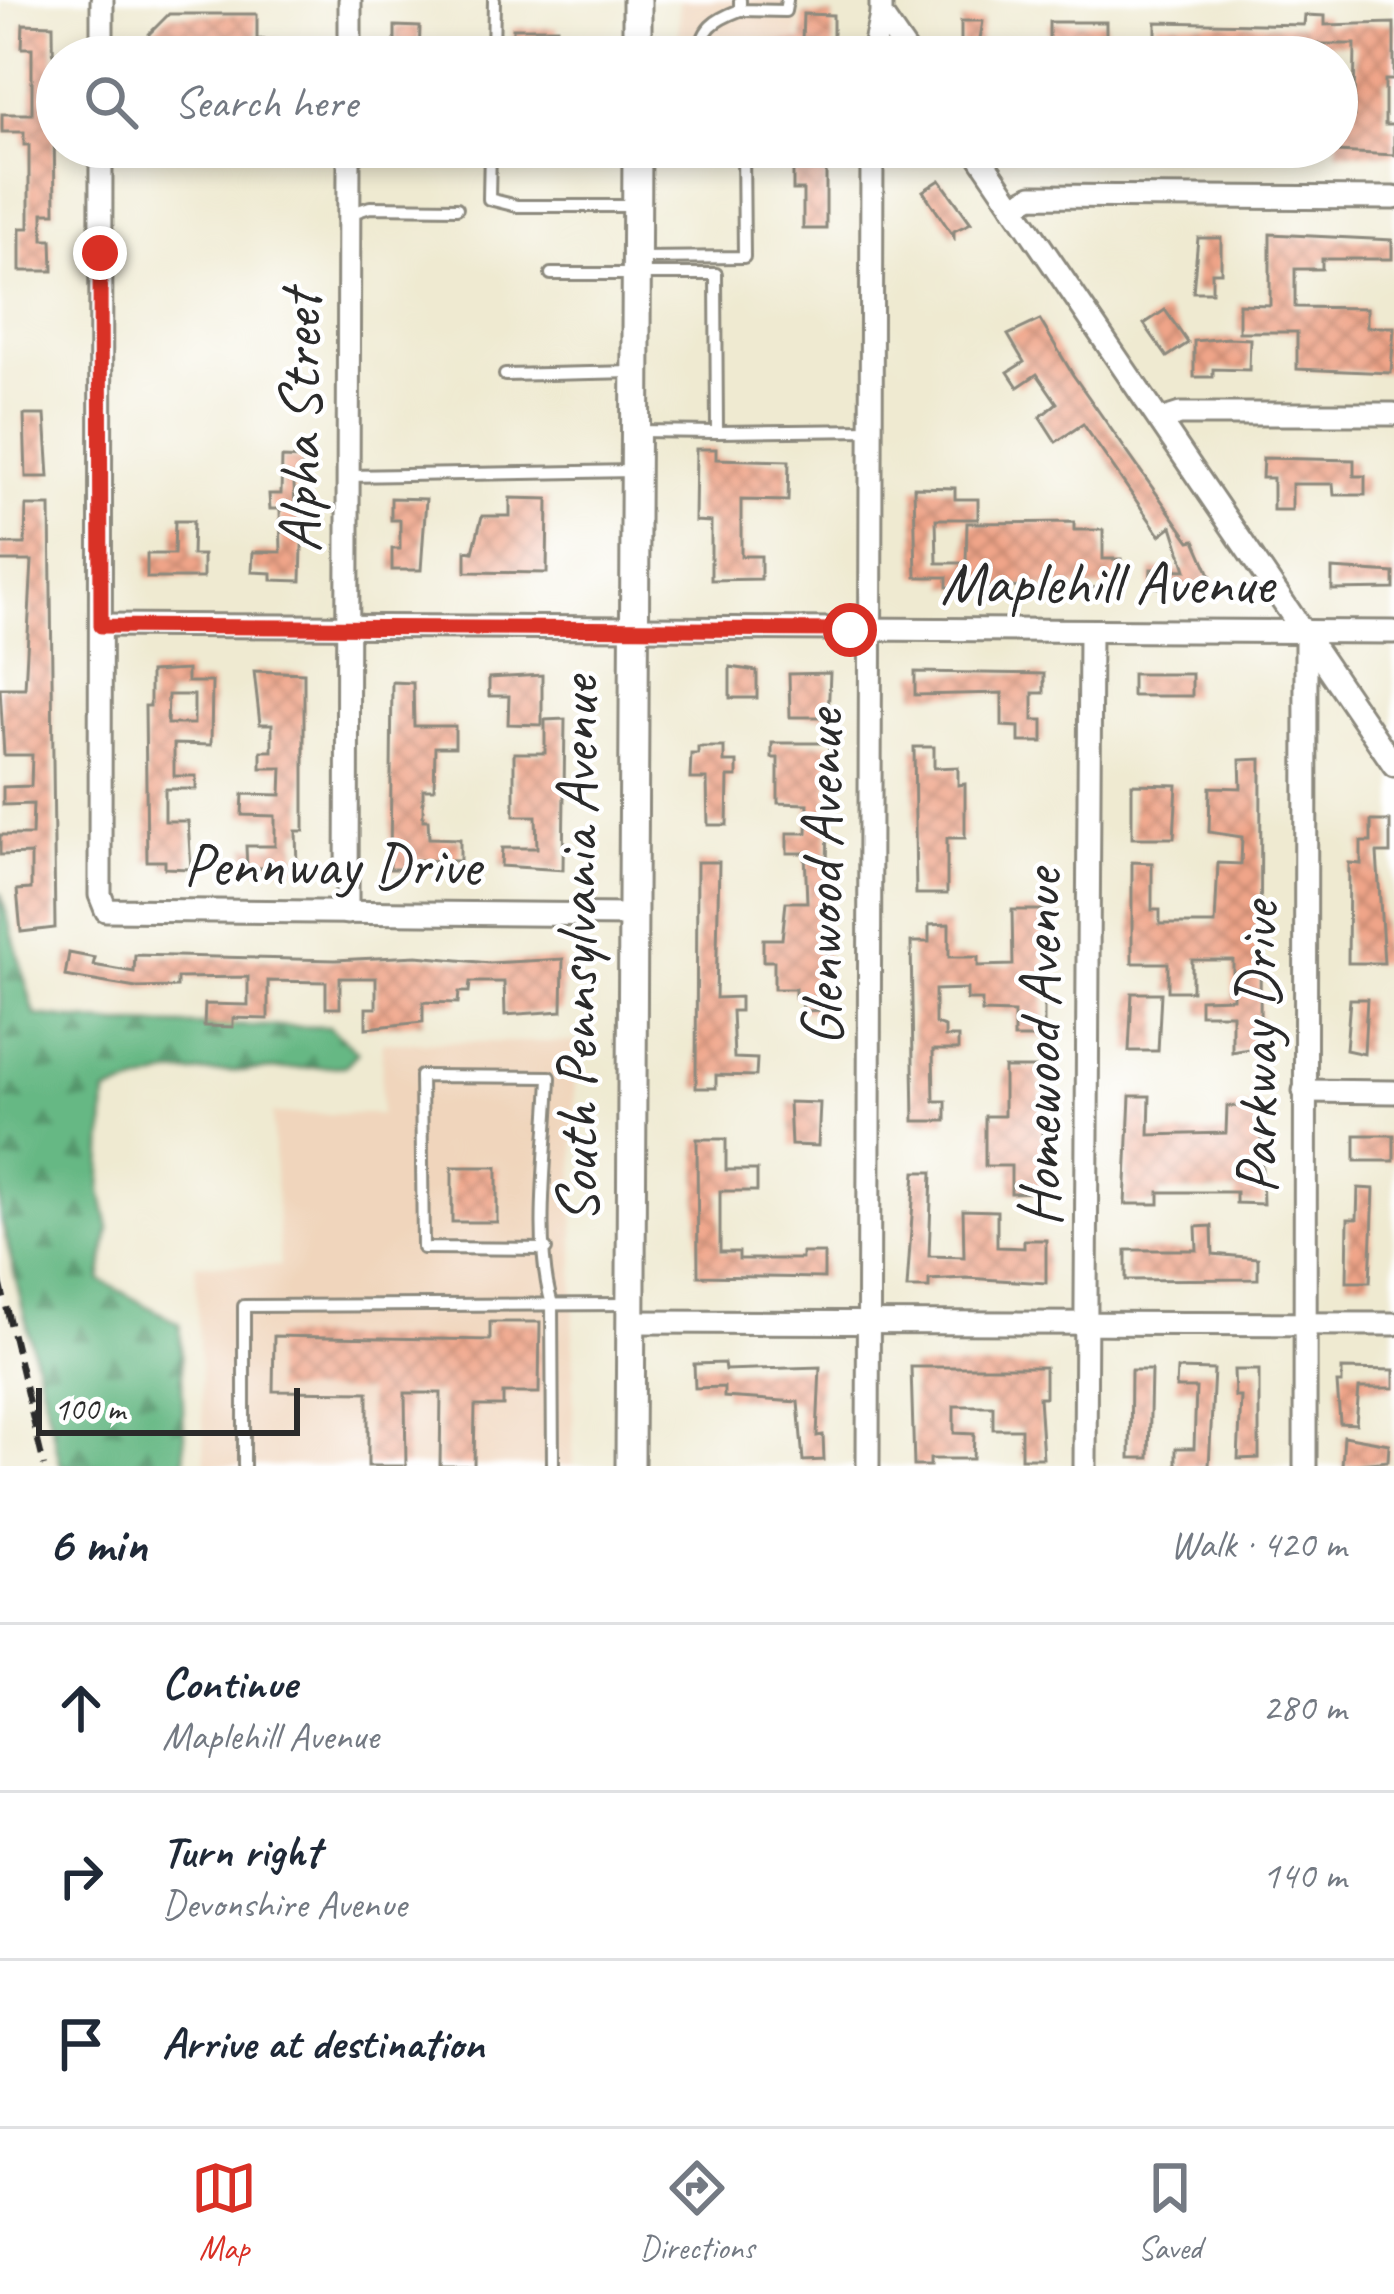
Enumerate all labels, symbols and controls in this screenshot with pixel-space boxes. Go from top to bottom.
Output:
search box [36,36,1358,168]
icon: search [78,69,144,135]
text: Search here [174,74,357,131]
route end [73,226,127,280]
street label: Alpha Street [262,283,338,553]
street label: Maplehill Avenue [940,545,1277,621]
route start [823,603,877,657]
street label: South Pennsylvania Avenue [539,673,615,1223]
street label: Glenwood Avenue [784,706,860,1046]
street label: Pennway Drive [183,827,485,903]
street label: Homewood Avenue [1002,865,1078,1227]
street label: Parkway Drive [1219,897,1295,1194]
scale bar [36,1382,300,1435]
text: 100 m [54,1388,125,1430]
text: 6 min [48,1512,147,1576]
text: Walk · 420 m [1170,1520,1346,1569]
text: Continue [162,1655,296,1712]
icon: ahead [48,1675,114,1741]
text: 280 m [1262,1683,1346,1732]
text: Maplehill Avenue [162,1712,379,1761]
text: Turn right [162,1823,320,1880]
icon: right [48,1843,114,1909]
text: 140 m [1262,1851,1346,1900]
text: Devonshire Avenue [162,1880,407,1929]
icon: arrive [48,2011,114,2077]
text: Arrive at destination [162,2015,484,2072]
tab: Map [191,2155,257,2269]
tab: Directions [640,2155,754,2269]
tab: Saved [1137,2155,1203,2269]

